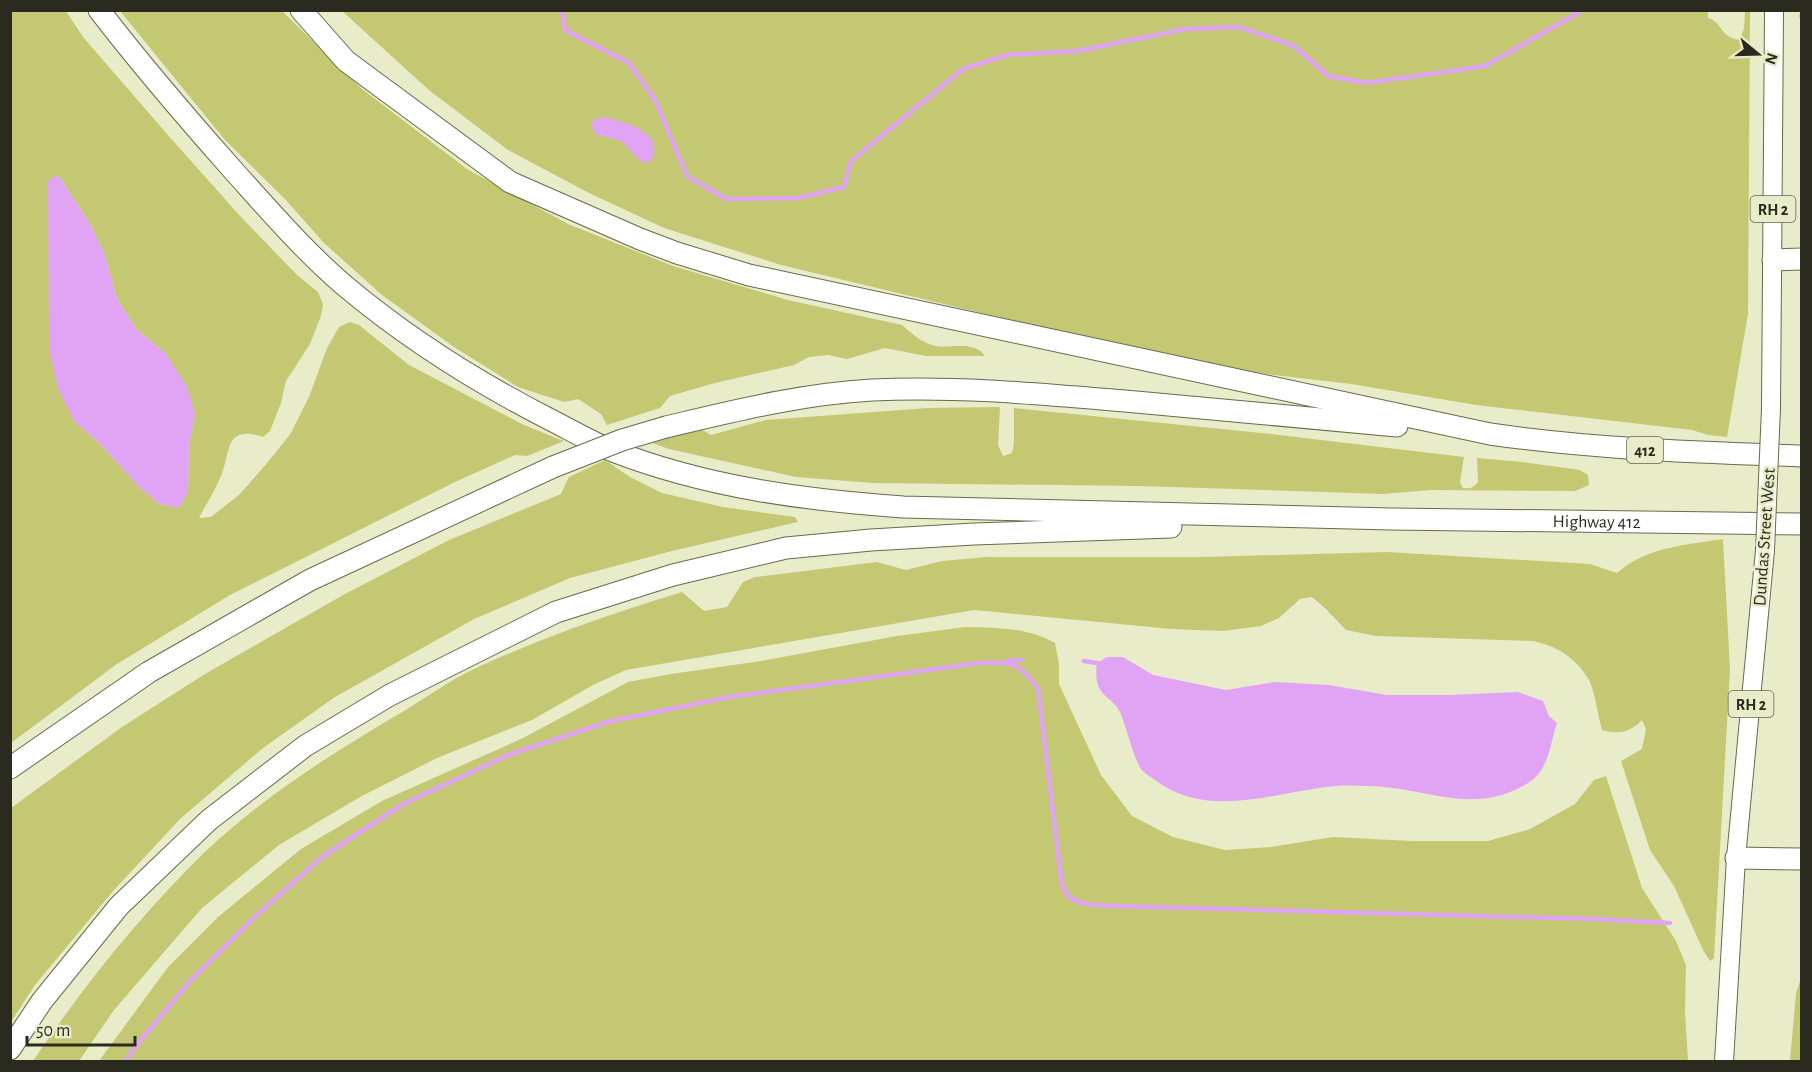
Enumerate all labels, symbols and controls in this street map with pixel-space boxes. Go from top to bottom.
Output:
north arrow [1728,24,1788,84]
text: N [1762,51,1781,66]
road number: RH 2 [1750,196,1796,222]
road number: 412 [1627,437,1663,463]
street label: Dundas Street West [1751,467,1779,607]
street label: Highway 412 [1552,513,1641,532]
road number: RH 2 [1728,691,1774,717]
scale bar [27,1009,135,1047]
text: 50 m [36,1022,70,1040]

